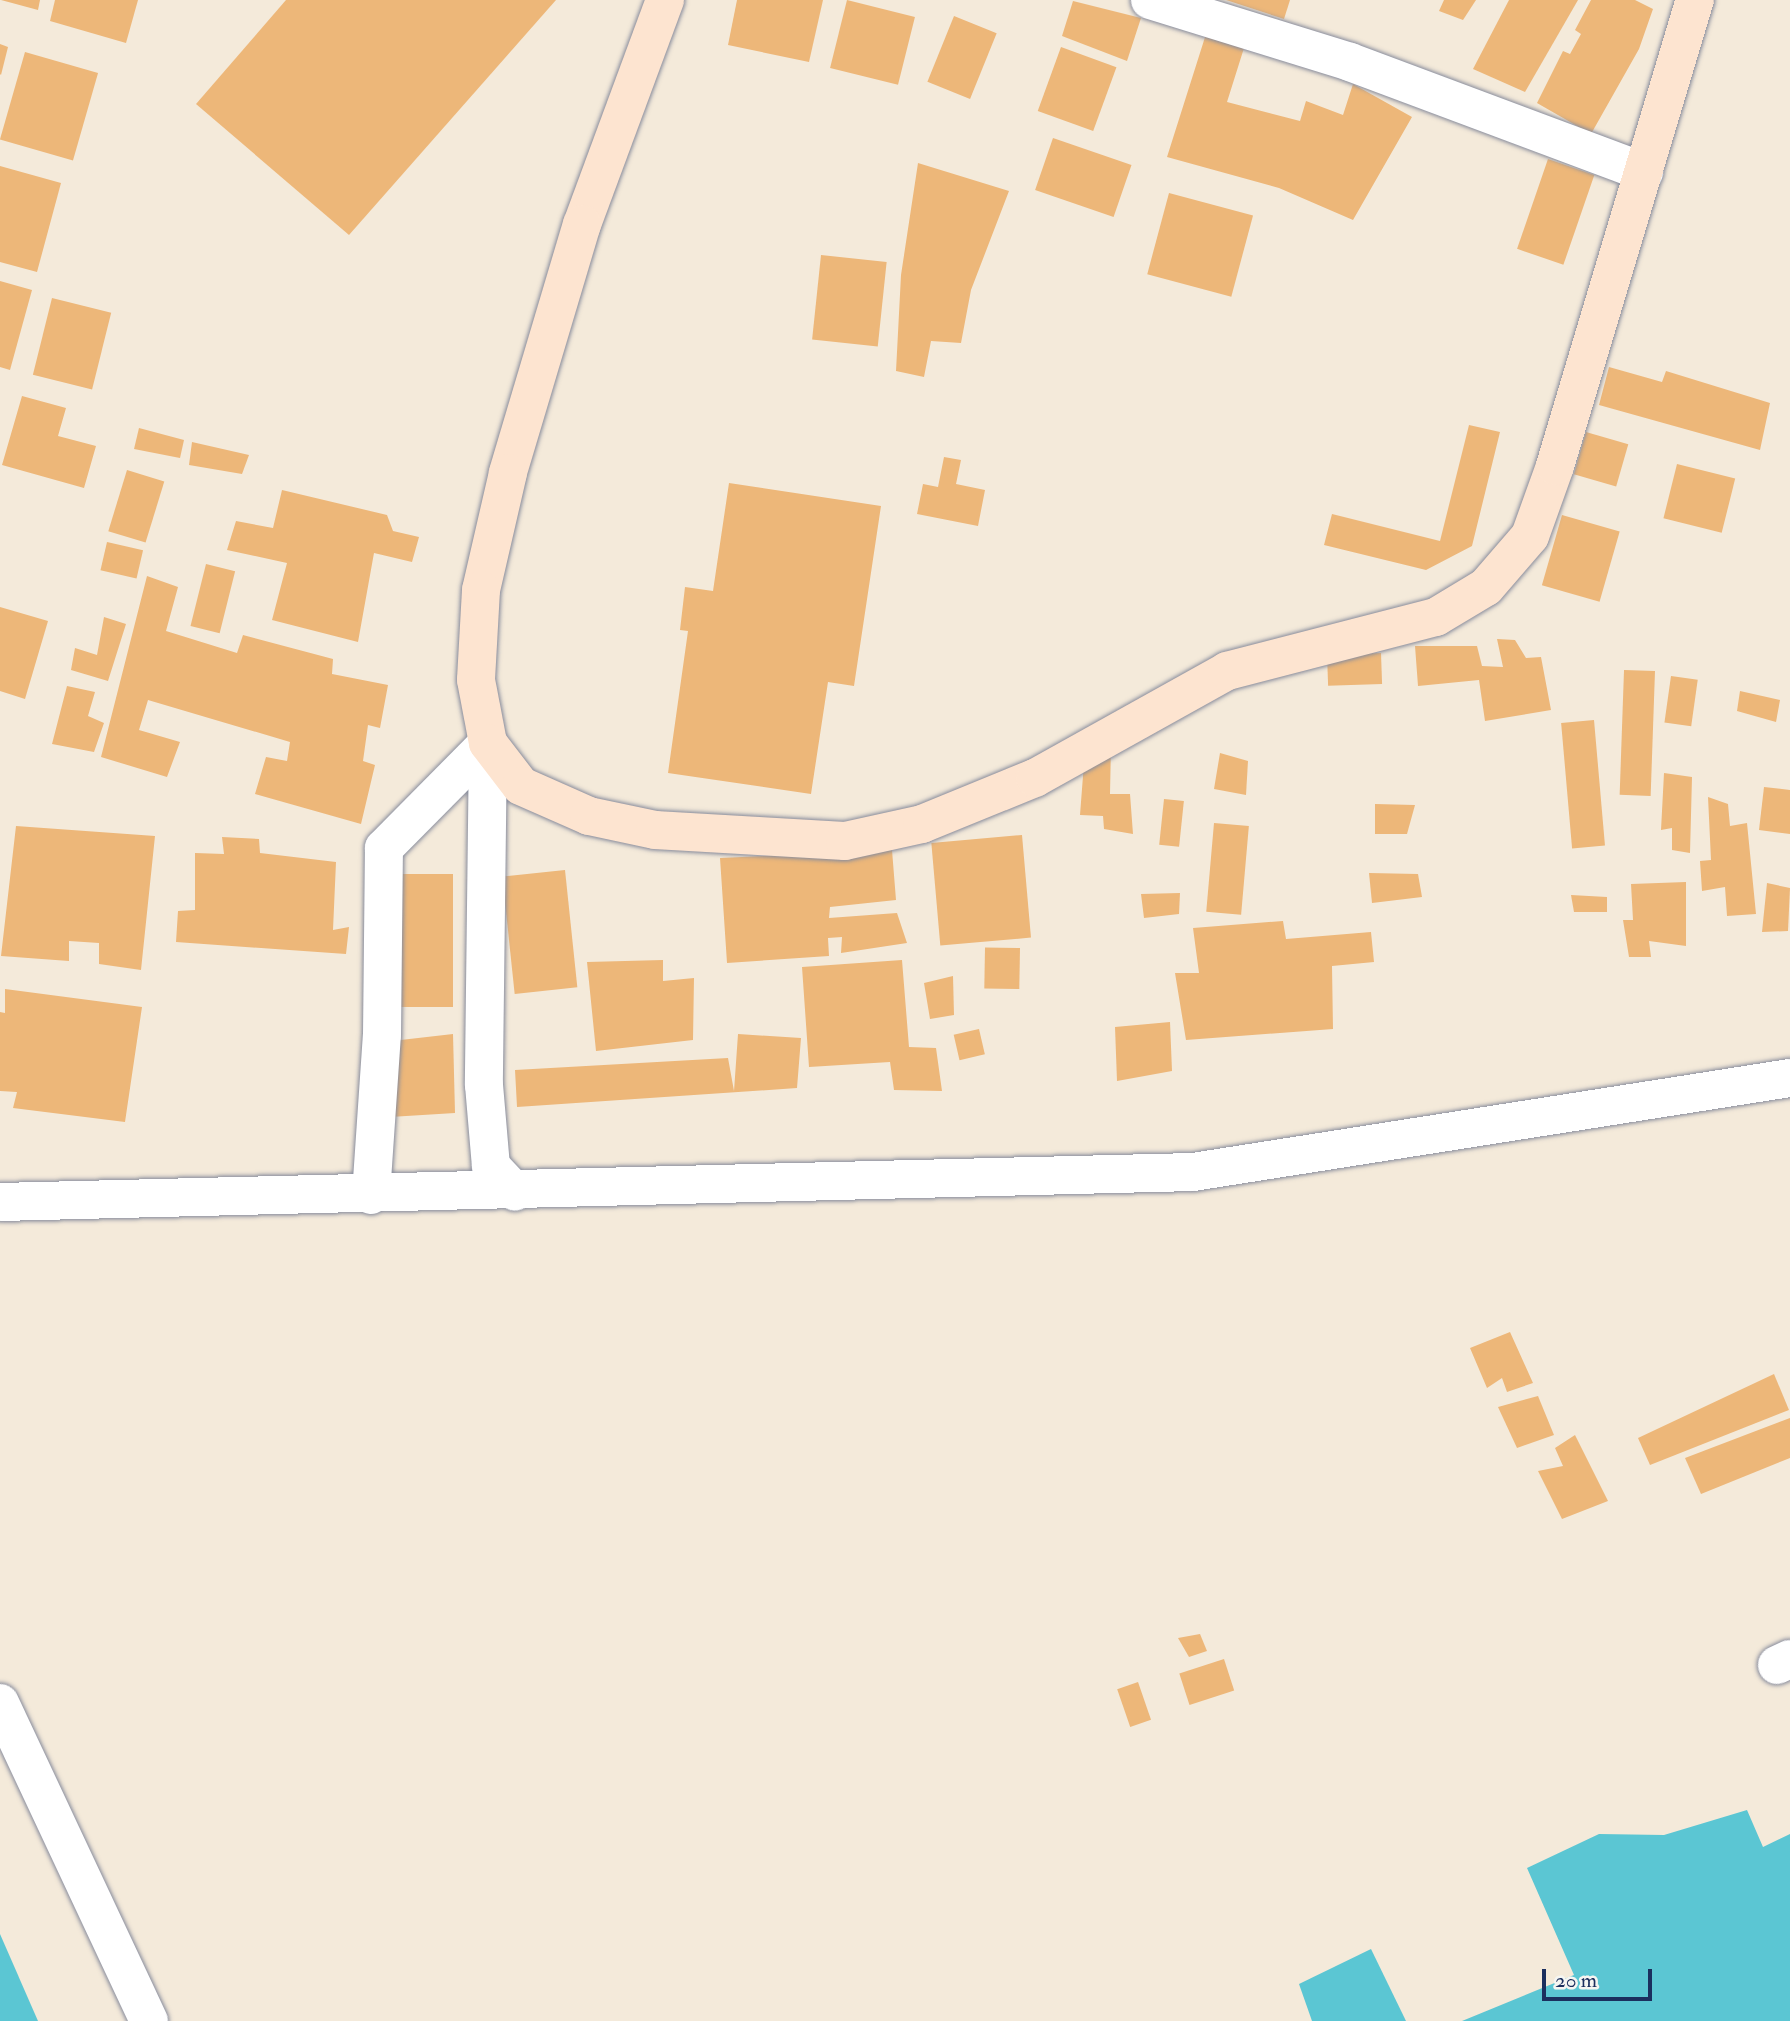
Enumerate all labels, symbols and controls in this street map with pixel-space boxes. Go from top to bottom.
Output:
scale bar [1545,1954,1655,1998]
text: 20 m [1555,1967,1597,1994]

